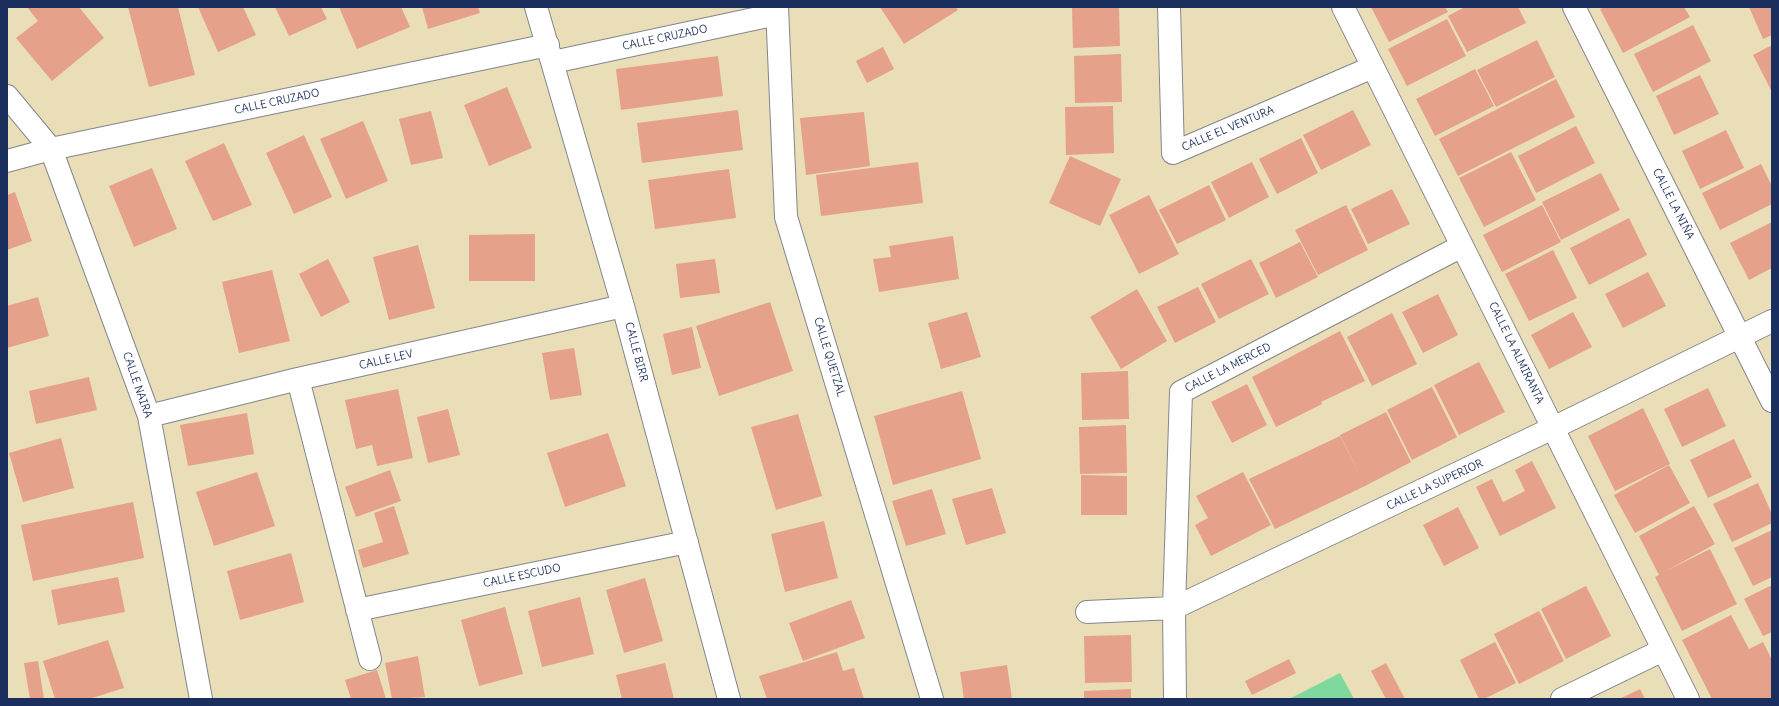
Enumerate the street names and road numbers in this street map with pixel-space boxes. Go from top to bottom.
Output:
street label: CALLE CRUZADO [621,23,709,53]
street label: CALLE CRUZADO [233,87,321,117]
street label: CALLE EL VENTURA [1180,104,1276,154]
street label: CALLE LA NIÑA [1649,166,1697,242]
street label: CALLE LA ALMIRANTA [1486,300,1546,406]
street label: CALLE QUETZAL [811,316,847,398]
street label: CALLE BIRR [622,321,650,383]
street label: CALLE LA MERCED [1183,341,1273,395]
street label: CALLE LEV [358,347,414,373]
street label: CALLE NAIRA [120,350,154,420]
street label: CALLE LA SUPERIOR [1385,457,1485,513]
street label: CALLE ESCUDO [482,561,562,591]

